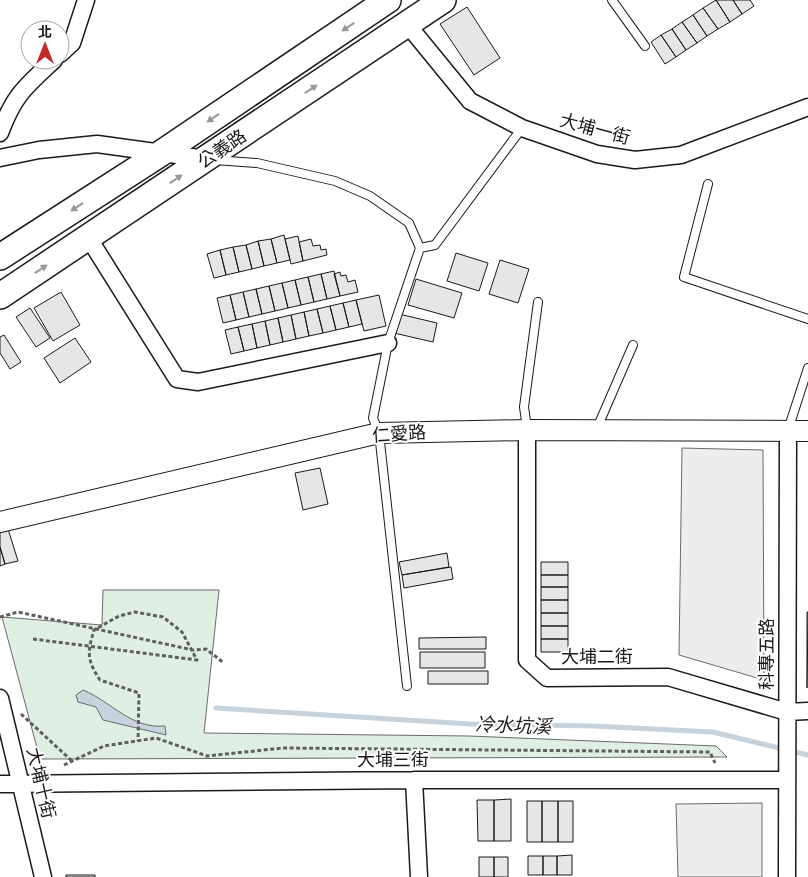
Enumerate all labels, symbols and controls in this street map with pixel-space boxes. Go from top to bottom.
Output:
north arrow [20,20,70,70]
one-way arrow [341,22,355,32]
text: 北 [38,23,52,40]
one-way arrow [304,84,318,93]
street label: 大埔一街 [558,108,633,148]
one-way arrow [206,113,220,123]
street label: 公義路 [193,124,250,172]
one-way arrow [169,174,183,184]
one-way arrow [71,202,84,212]
one-way arrow [34,264,47,274]
street label: 仁愛路 [371,420,427,446]
street label: 科專五路 [755,618,777,690]
street label: 大埔二街 [561,645,633,667]
water label: 冷水坑溪 [475,712,554,737]
street label: 大埔十街 [23,745,61,820]
street label: 大埔三街 [357,748,429,770]

